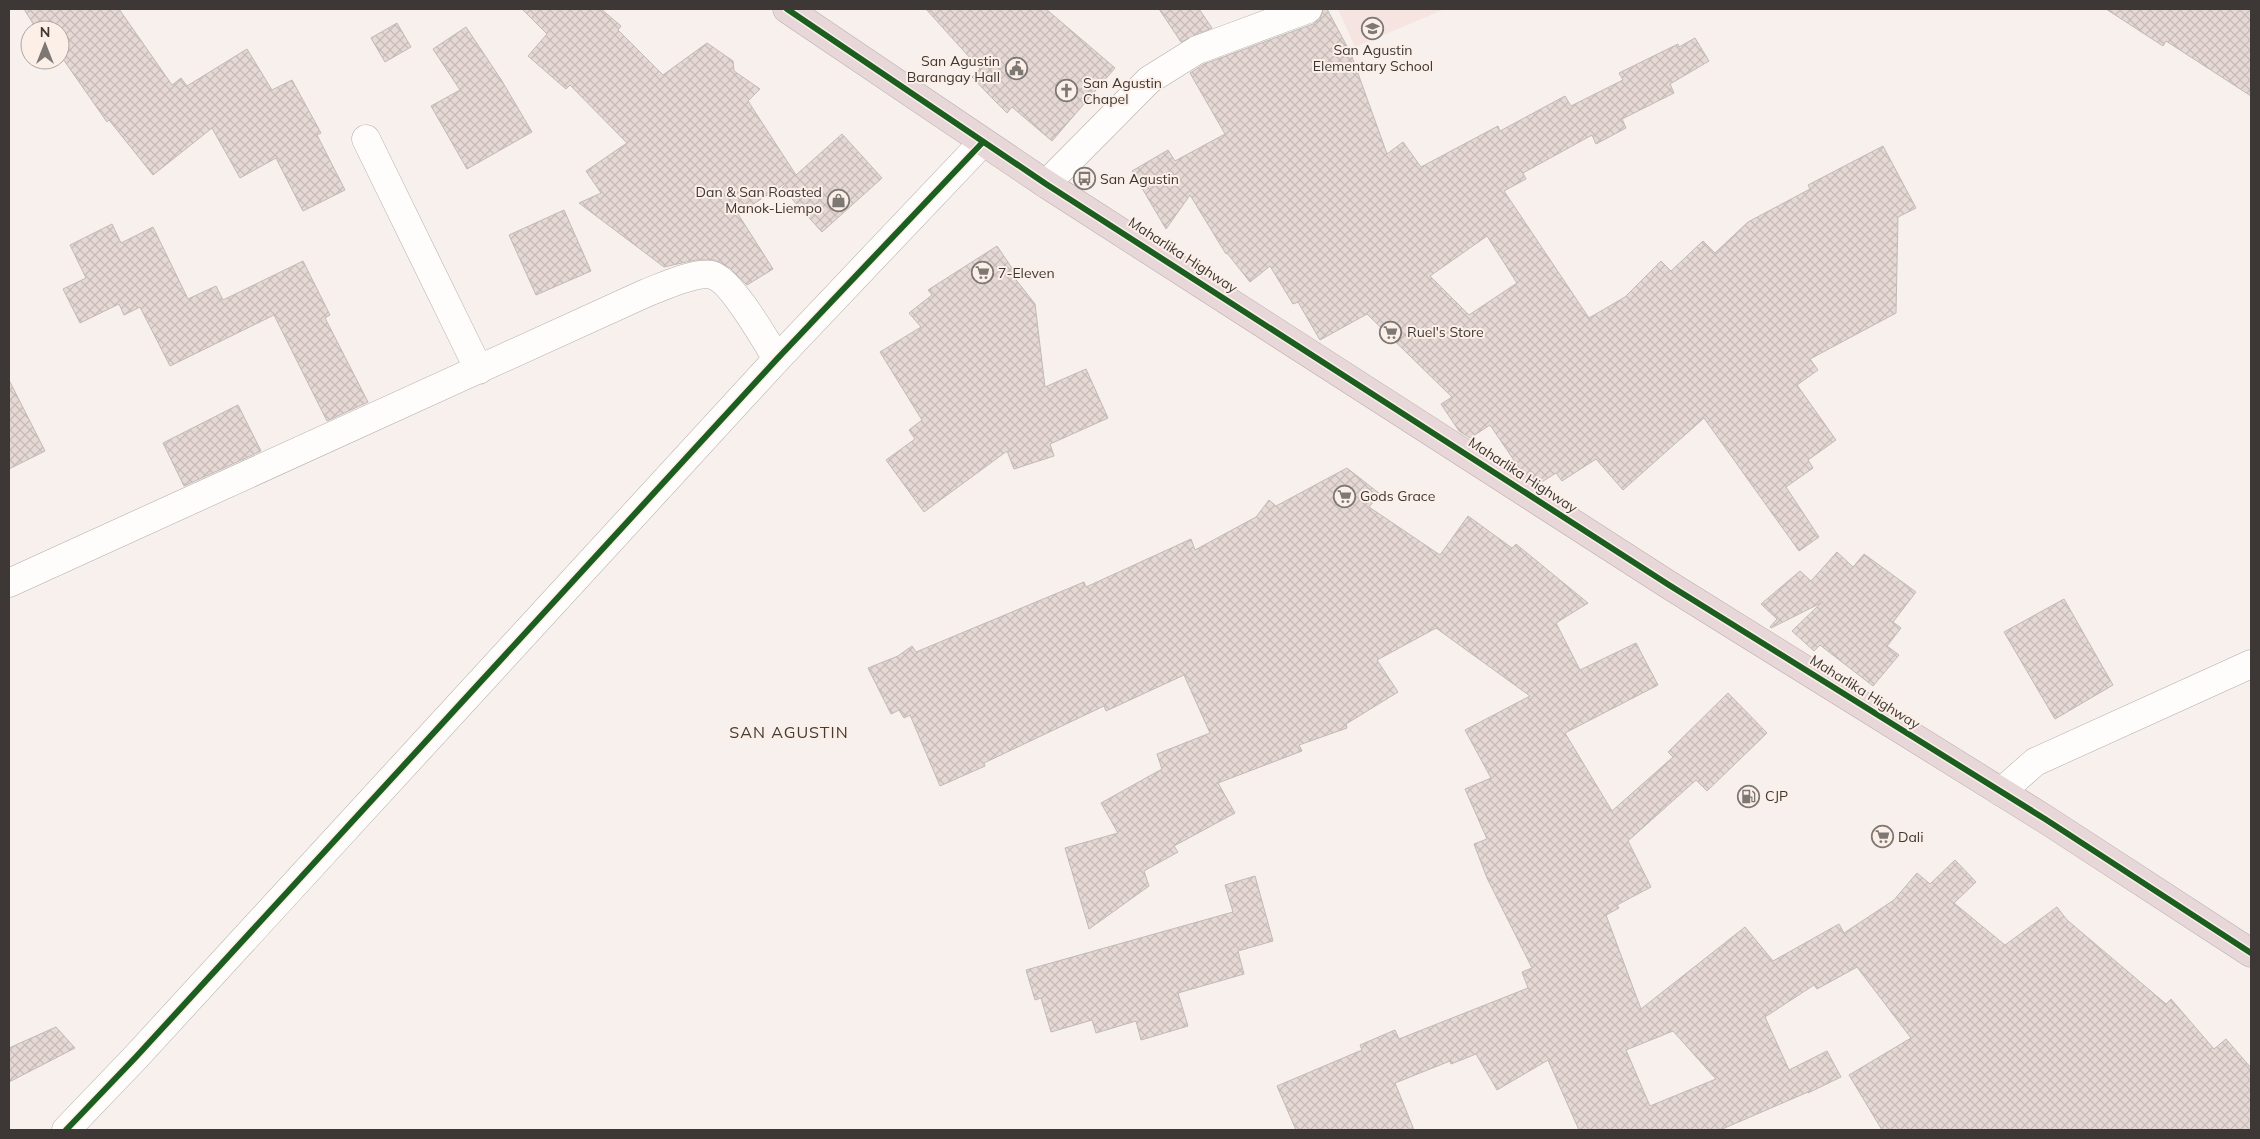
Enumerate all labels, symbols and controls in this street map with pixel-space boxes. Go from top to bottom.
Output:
school or university icon: San Agustin Elementary School [1361,16,1385,40]
north arrow [20,20,70,70]
text: N [40,23,50,41]
place label: San Agustin Elementary School [1313,41,1433,75]
place label: San Agustin Barangay Hall [907,52,1000,86]
public building icon: San Agustin Barangay Hall [1004,57,1028,81]
place label: San Agustin Chapel [1083,74,1162,108]
church icon: San Agustin Chapel [1055,79,1079,103]
bus stop icon: San Agustin [1072,167,1096,191]
place label: San Agustin [1100,170,1179,188]
place label: Dan & San Roasted Manok-Liempo [696,183,822,217]
shop icon: Dan & San Roasted Manok-Liempo [826,188,850,212]
street label: Maharlika Highway [1125,213,1241,297]
supermarket icon: 7-Eleven [970,261,994,285]
place label: 7-Eleven [998,264,1055,282]
supermarket icon: Ruel's Store [1379,320,1403,344]
place label: Ruel's Store [1407,323,1484,341]
street label: Maharlika Highway [1465,433,1581,517]
supermarket icon: Gods Grace [1332,484,1356,508]
place label: Gods Grace [1360,487,1435,505]
street label: Maharlika Highway [1807,651,1924,733]
district label: SAN AGUSTIN [729,722,849,742]
fuel station icon: CJP [1737,784,1761,808]
place label: CJP [1765,787,1788,805]
supermarket icon: Dali [1870,825,1894,849]
place label: Dali [1898,828,1924,846]

